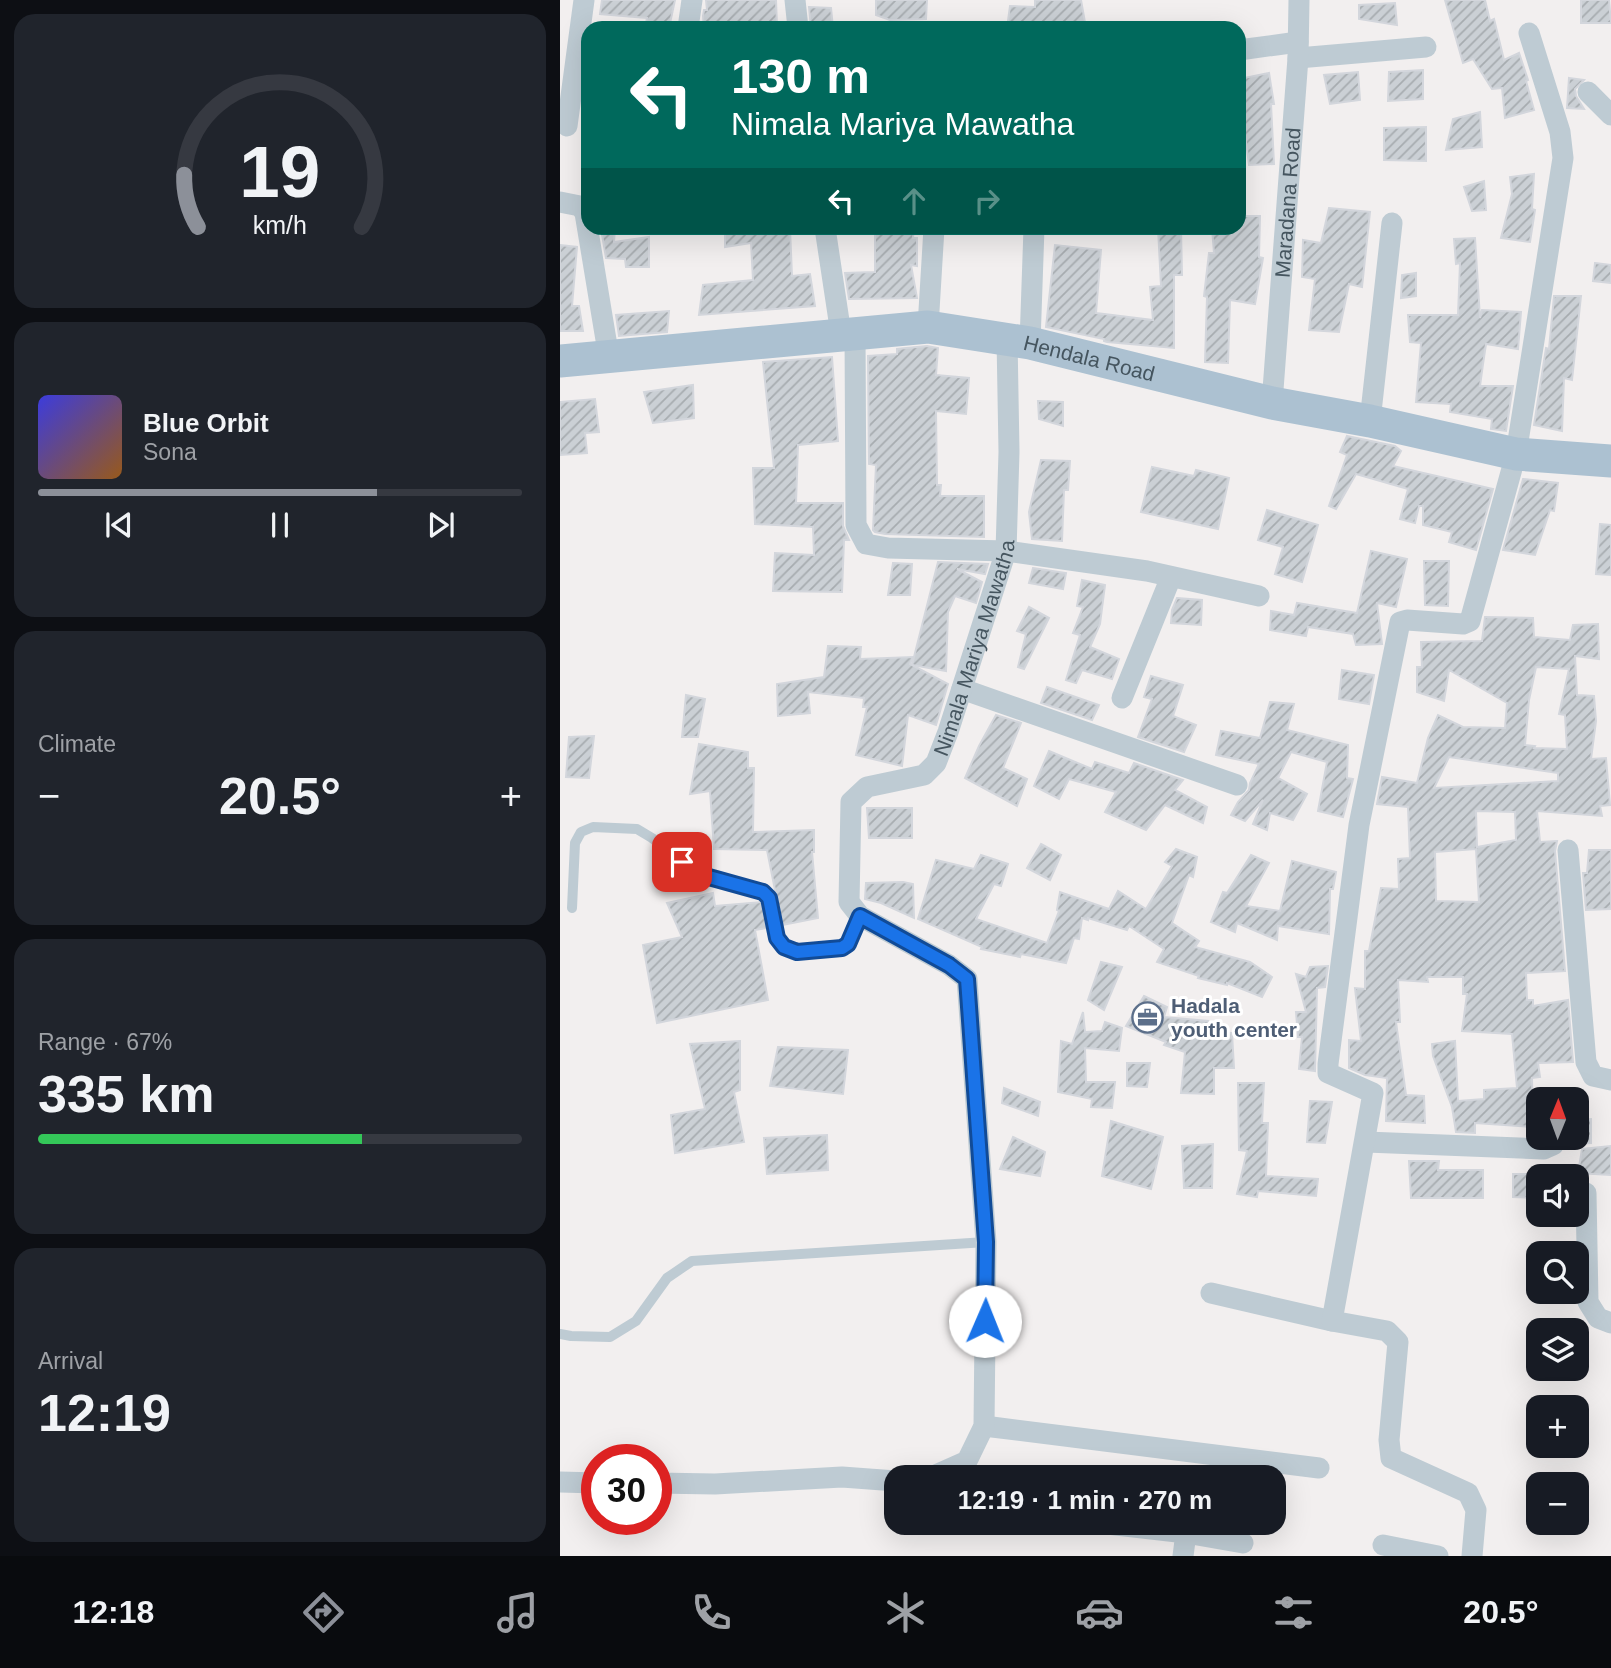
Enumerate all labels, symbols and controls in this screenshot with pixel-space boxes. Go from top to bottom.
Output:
icon: left [616,49,707,140]
text: 130 m [731,49,870,103]
text: Nimala Mariya Mawatha [731,106,1074,142]
street label: Maradana Road [1270,127,1304,279]
text: 19 [240,132,320,213]
icon: left [822,182,860,220]
icon: ahead [895,182,933,220]
icon: right [968,182,1006,220]
text: km/h [253,211,307,239]
street label: Hendala Road [1021,330,1157,385]
text: Blue Orbit [143,408,269,438]
text: Sona [143,439,197,465]
icon: previous [100,506,138,544]
icon: pause [261,506,299,544]
icon: next [422,506,460,544]
street label: Nimala Mariya Mawatha [928,539,1018,759]
text: Climate [38,731,116,757]
text: 20.5° [219,767,341,825]
text: − [38,775,60,817]
text: + [500,775,522,817]
pin [652,832,712,892]
icon: arrive [663,843,701,881]
place label: Hadala youth center [1171,994,1297,1041]
office icon: Hadala youth center [1131,1000,1165,1034]
text: Range · 67% [38,1029,172,1055]
text: 335 km [38,1065,214,1123]
north arrow [1526,1087,1589,1150]
map controls [1526,1087,1589,1535]
button: sound [1526,1164,1589,1227]
button: search [1526,1241,1589,1304]
position arrow [948,1284,1022,1358]
button: layers [1526,1318,1589,1381]
text: Arrival [38,1348,103,1374]
text: 12:19 [38,1384,171,1442]
button: + [1526,1395,1589,1458]
speed limit sign: 30 [581,1444,672,1535]
button: − [1526,1472,1589,1535]
text: 12:19 · 1 min · 270 m [958,1485,1212,1515]
icon: directions [299,1588,348,1637]
icon: music [493,1588,542,1637]
icon: phone [687,1588,736,1637]
icon: climate [881,1588,930,1637]
icon: car [1075,1588,1124,1637]
icon: filters [1269,1588,1318,1637]
text: 12:18 [73,1594,154,1630]
text: 20.5° [1463,1594,1538,1630]

